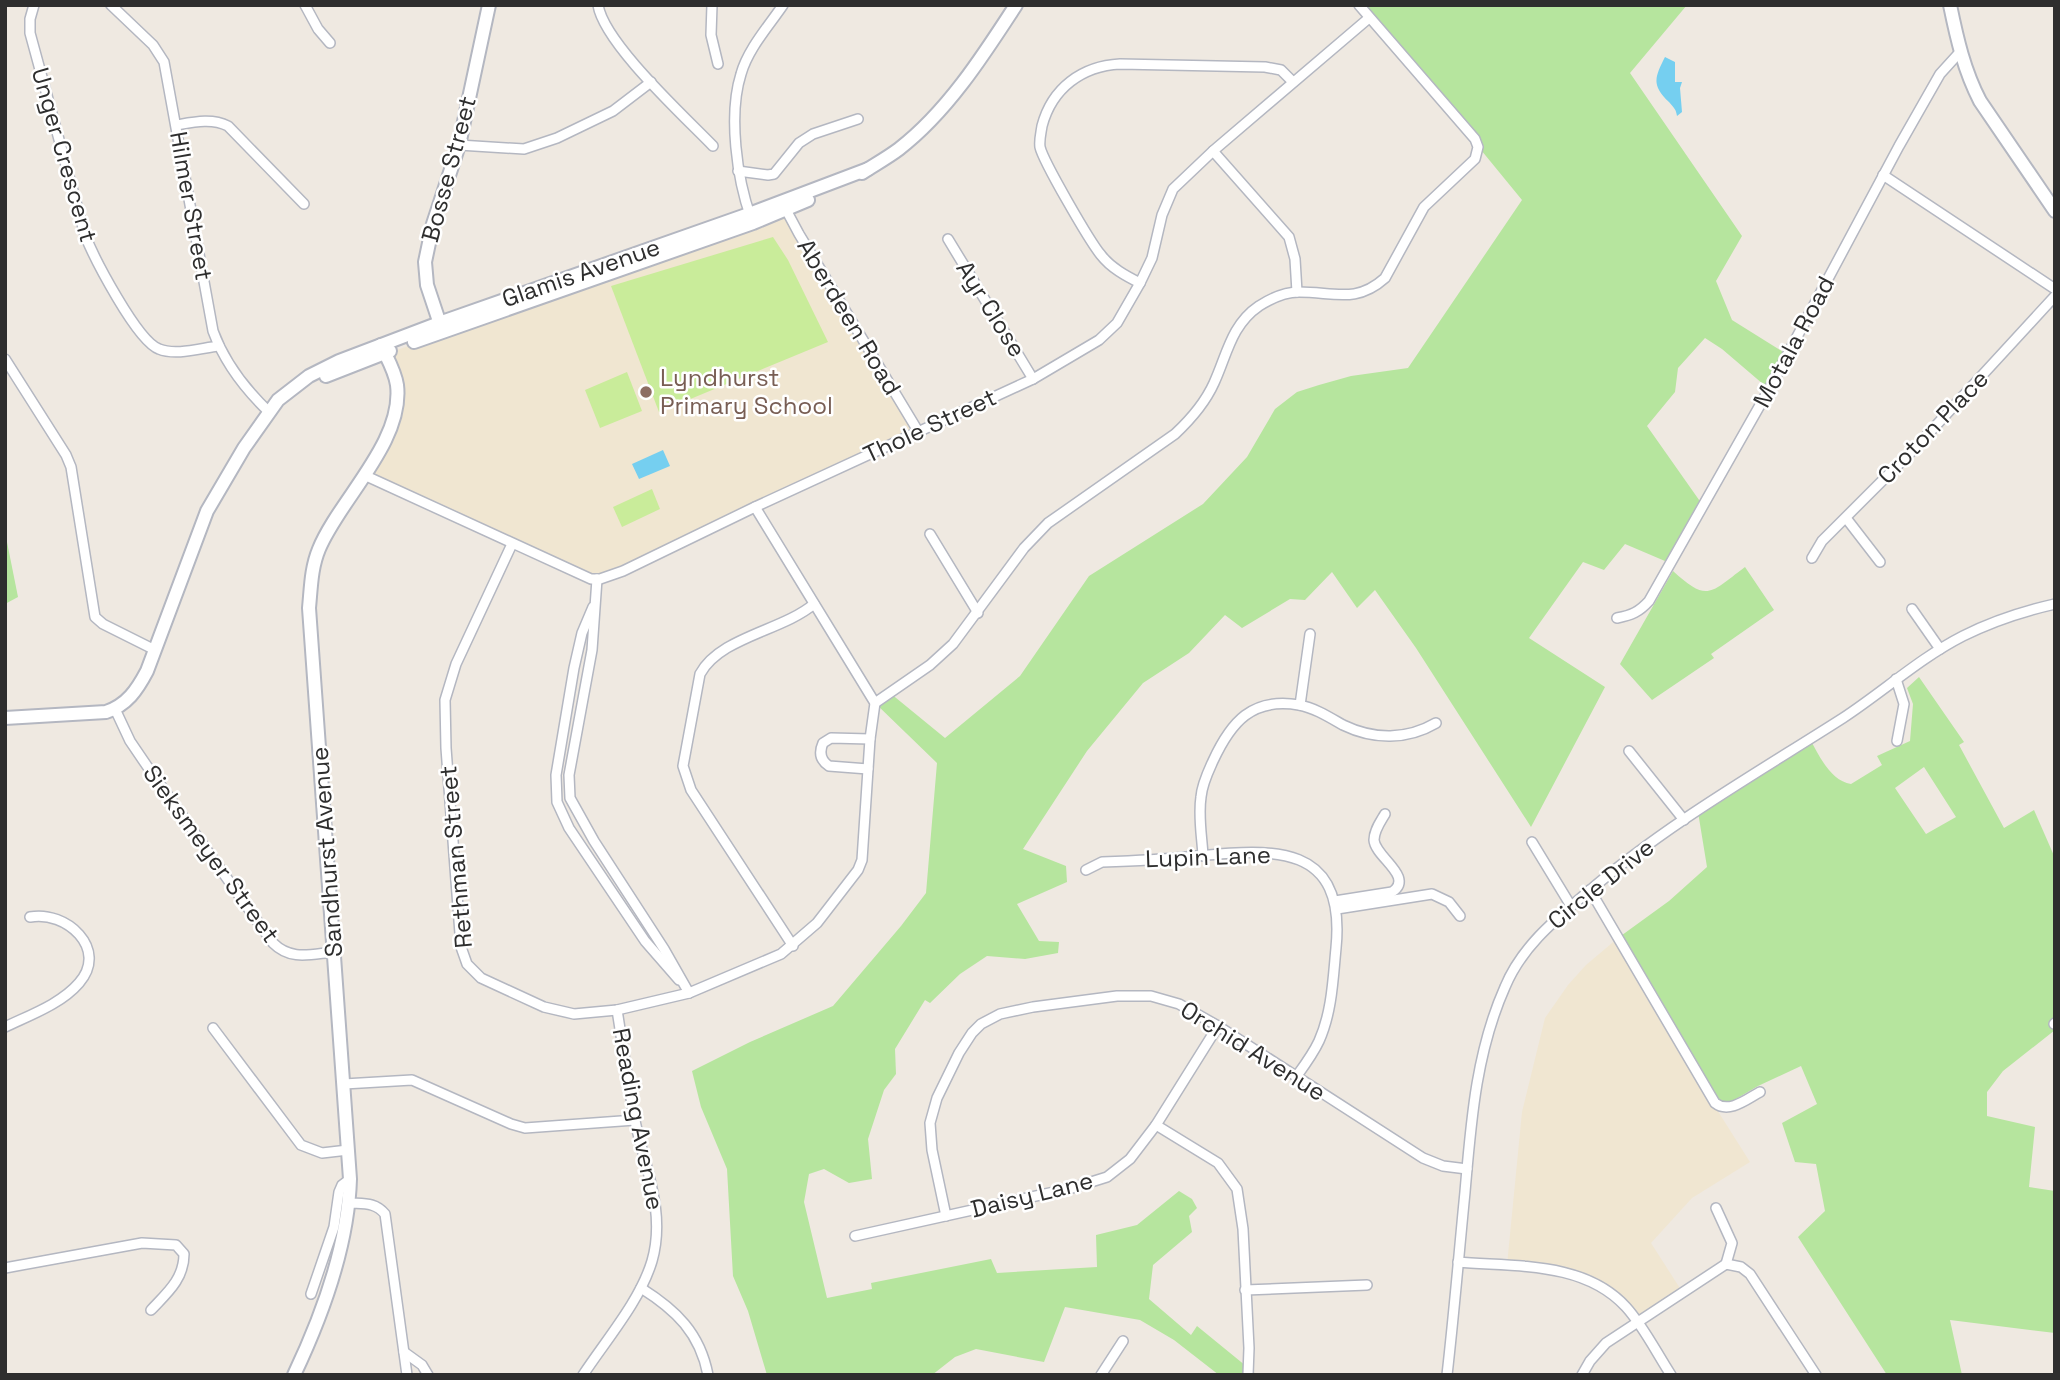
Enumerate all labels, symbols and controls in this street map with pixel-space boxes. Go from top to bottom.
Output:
street label: Unger Crescent [25,64,104,246]
street label: Bosse Street [414,93,483,245]
street label: Hilmer Street [163,129,220,283]
street label: Glamis Avenue [498,231,664,314]
street label: Aberdeen Road [791,233,908,401]
street label: Ayr Close [950,255,1033,363]
street label: Motala Road [1746,271,1841,413]
place label: Lyndhurst Primary School [660,362,833,421]
street label: Croton Place [1870,363,1995,490]
street label: Thole Street [858,381,1001,470]
marker: Lyndhurst Primary School [638,384,654,400]
street label: Sandhurst Avenue [304,746,349,958]
street label: Sieksmeyer Street [136,759,286,949]
street label: Rethman Street [432,764,479,950]
street label: Circle Drive [1541,831,1660,936]
street label: Lupin Lane [1145,839,1271,874]
street label: Orchid Avenue [1175,994,1332,1108]
street label: Reading Avenue [606,1025,671,1213]
street label: Daisy Lane [968,1164,1096,1225]

